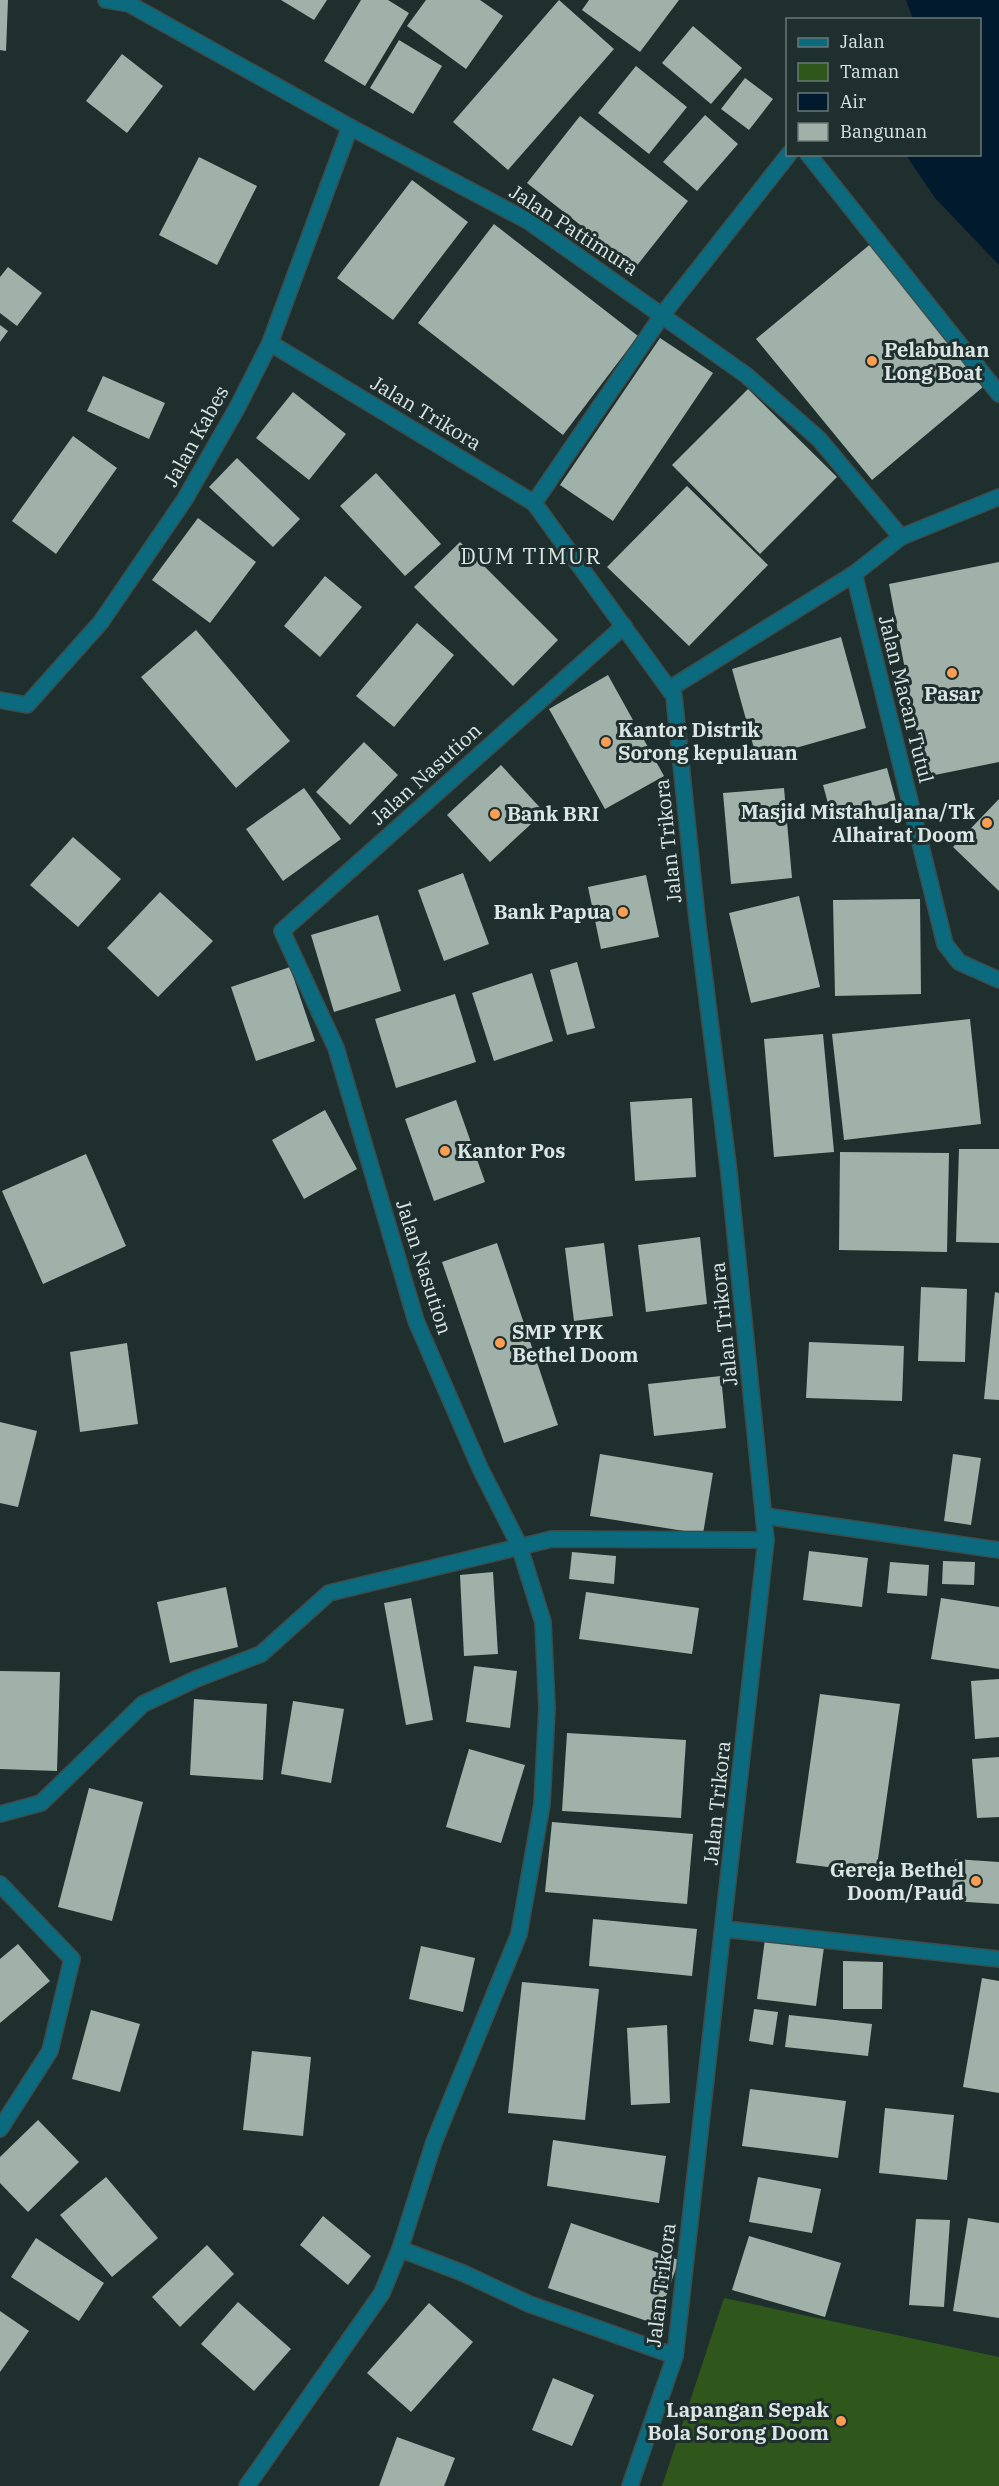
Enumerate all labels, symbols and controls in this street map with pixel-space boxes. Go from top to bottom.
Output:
legend [786,18,981,156]
text: Jalan [840,30,885,53]
text: Taman [840,60,899,83]
text: Air [840,90,866,113]
text: Bangunan [840,120,927,143]
street label: Jalan Pattimura [505,178,644,281]
place label: Pelabuhan Long Boat [884,336,990,386]
marker: Pelabuhan Long Boat [865,354,879,368]
street label: Jalan Trikora [366,369,487,456]
street label: Jalan Kabes [157,380,234,491]
district label: DUM TIMUR [460,541,602,570]
street label: Jalan Macan Tutul [873,612,940,785]
marker: Pasar [945,666,959,680]
place label: Pasar [924,680,980,707]
place label: Kantor Distrik Sorong kepulauan [618,716,798,766]
street label: Jalan Nasution [365,717,487,831]
marker: Kantor Distrik Sorong kepulauan [599,735,613,749]
street label: Jalan Trikora [648,778,687,904]
place label: Masjid Mistahuljana/Tk Alhairat Doom [741,798,976,848]
place label: Bank BRI [507,800,599,827]
marker: Bank BRI [488,807,502,821]
marker: Masjid Mistahuljana/Tk Alhairat Doom [980,816,994,830]
place label: Bank Papua [493,898,611,925]
marker: Bank Papua [616,905,630,919]
place label: Kantor Pos [457,1137,565,1164]
marker: Kantor Pos [438,1144,452,1158]
street label: Jalan Nasution [390,1196,459,1338]
street label: Jalan Trikora [704,1261,743,1387]
place label: SMP YPK Bethel Doom [512,1318,638,1368]
marker: SMP YPK Bethel Doom [493,1336,507,1350]
street label: Jalan Trikora [697,1739,736,1866]
place label: Gereja Bethel Doom/Paud [830,1856,964,1906]
marker: Gereja Bethel Doom/Paud [969,1874,983,1888]
street label: Jalan Trikora [640,2221,682,2348]
place label: Lapangan Sepak Bola Sorong Doom [648,2396,830,2446]
marker: Lapangan Sepak Bola Sorong Doom [834,2414,848,2428]

